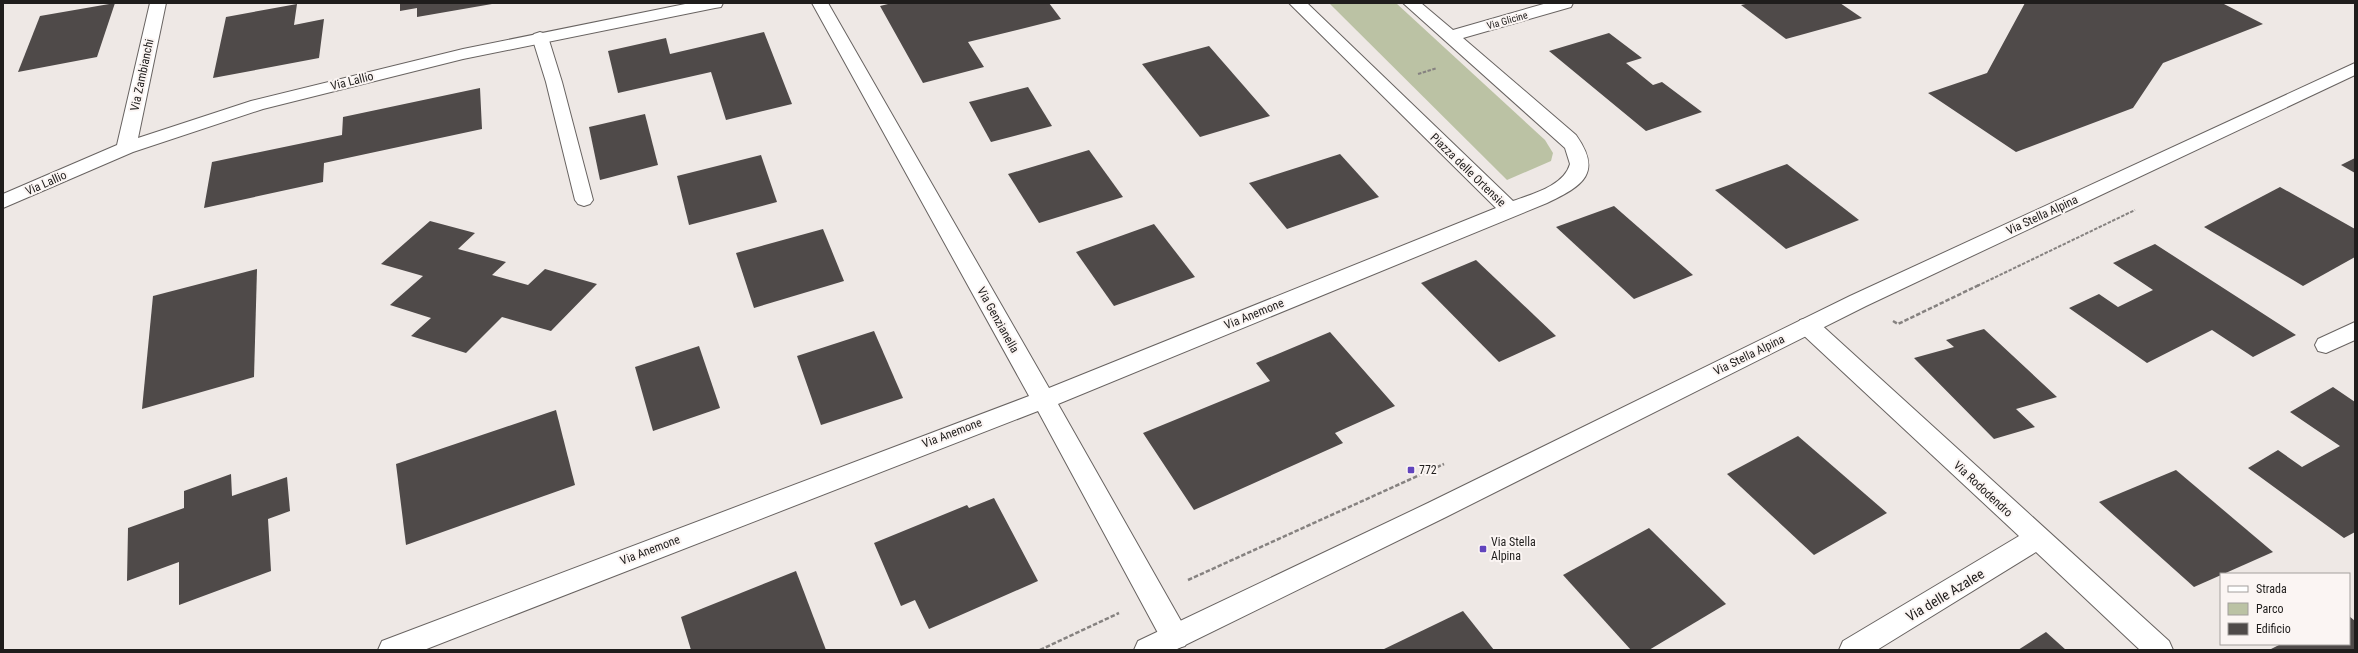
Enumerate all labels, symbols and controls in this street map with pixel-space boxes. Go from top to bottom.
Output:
street label: Via Glicine [1485,9,1529,32]
street label: Via Zambianchi [128,38,156,112]
street label: Via Lallio [329,69,375,93]
street label: Piazza delle Ortensie [1427,130,1509,210]
street label: Via Lallio [23,168,69,198]
street label: Via Stella Alpina [2004,192,2080,238]
street label: Via Genzianella [974,285,1022,356]
street label: Via Anemone [1222,296,1286,332]
street label: Via Stella Alpina [1711,332,1787,378]
street label: Via Anemone [920,415,984,451]
street label: Via Rododendro [1951,458,2015,520]
place label: 772 [1419,463,1437,477]
marker: 772 [1406,465,1416,475]
street label: Via Anemone [618,532,682,568]
place label: Via Stella Alpina [1491,535,1536,563]
marker: Via Stella Alpina [1478,544,1488,554]
street label: Via delle Azalee [1903,565,1987,625]
legend [2220,573,2350,645]
text: Strada [2256,582,2287,596]
text: Parco [2256,602,2283,616]
text: Edificio [2256,622,2291,636]

